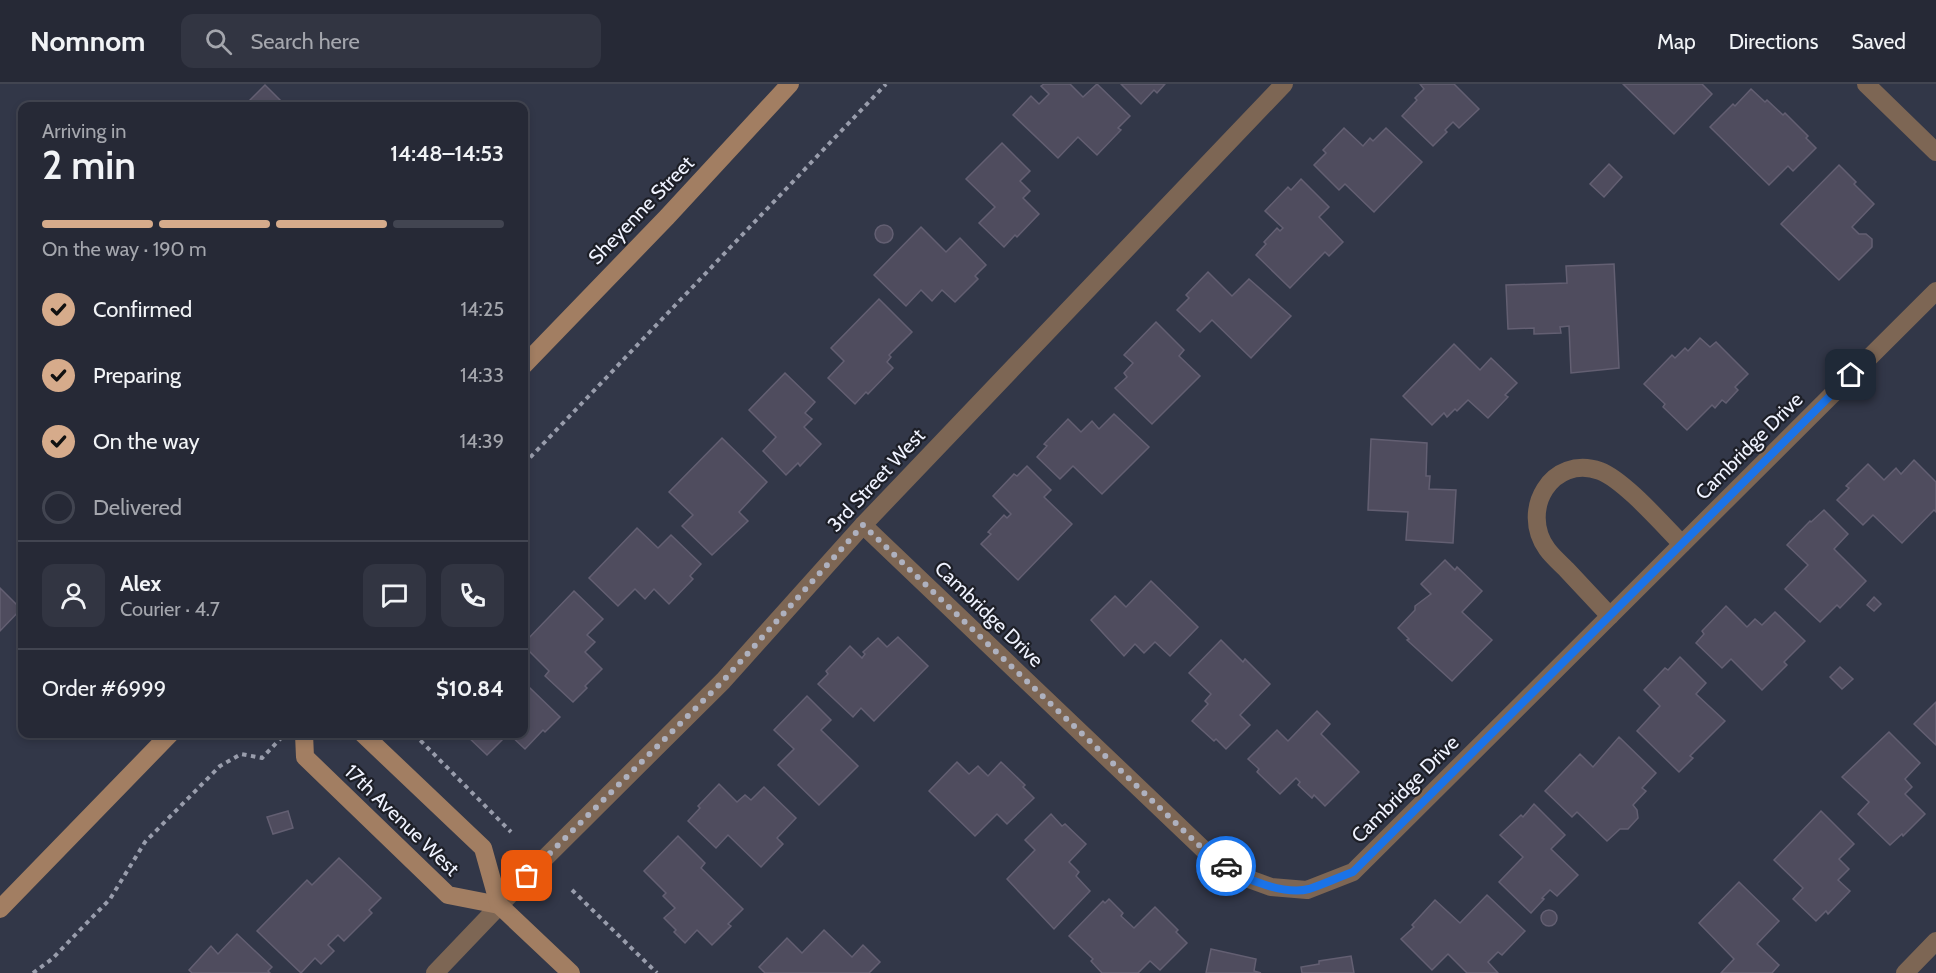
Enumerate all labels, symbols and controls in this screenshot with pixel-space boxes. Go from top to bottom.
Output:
search box [181,14,601,68]
text: Nomnom [30,24,145,58]
icon: search [202,25,235,58]
text: Search here [250,28,360,55]
text: Map [1657,29,1696,54]
text: Directions [1729,29,1818,54]
text: Saved [1851,29,1906,54]
text: Arriving in [42,119,126,143]
text: 14:48–14:53 [390,140,504,167]
text: 2 min [42,141,136,189]
street label: Sheyenne Street [583,151,699,269]
text: On the way · 190 m [42,237,207,261]
icon: check [42,293,75,326]
text: Confirmed [93,296,192,323]
text: 14:25 [460,297,504,321]
pin [1825,349,1876,400]
icon: home [1834,358,1867,391]
icon: check [42,359,75,392]
text: Preparing [93,362,181,389]
text: 14:33 [460,363,504,387]
street label: Cambridge Drive [1690,387,1808,505]
street label: 3rd Street West [822,423,930,536]
icon: check [42,425,75,458]
text: On the way [93,428,200,455]
text: 14:39 [460,429,504,453]
text: Delivered [93,494,182,521]
street label: Cambridge Drive [930,556,1048,672]
button: person [42,564,105,627]
button: chat [363,564,426,627]
button: phone [441,564,504,627]
text: Alex [120,570,161,597]
text: Courier · 4.7 [120,597,220,621]
text: Order #6999 [42,675,166,702]
text: $10.84 [436,675,504,702]
street label: Cambridge Drive [1346,730,1464,848]
street label: 17th Avenue West [340,759,464,881]
courier [1196,836,1256,896]
pin [501,850,552,901]
icon: car [1210,850,1243,883]
icon: bag [510,859,543,892]

